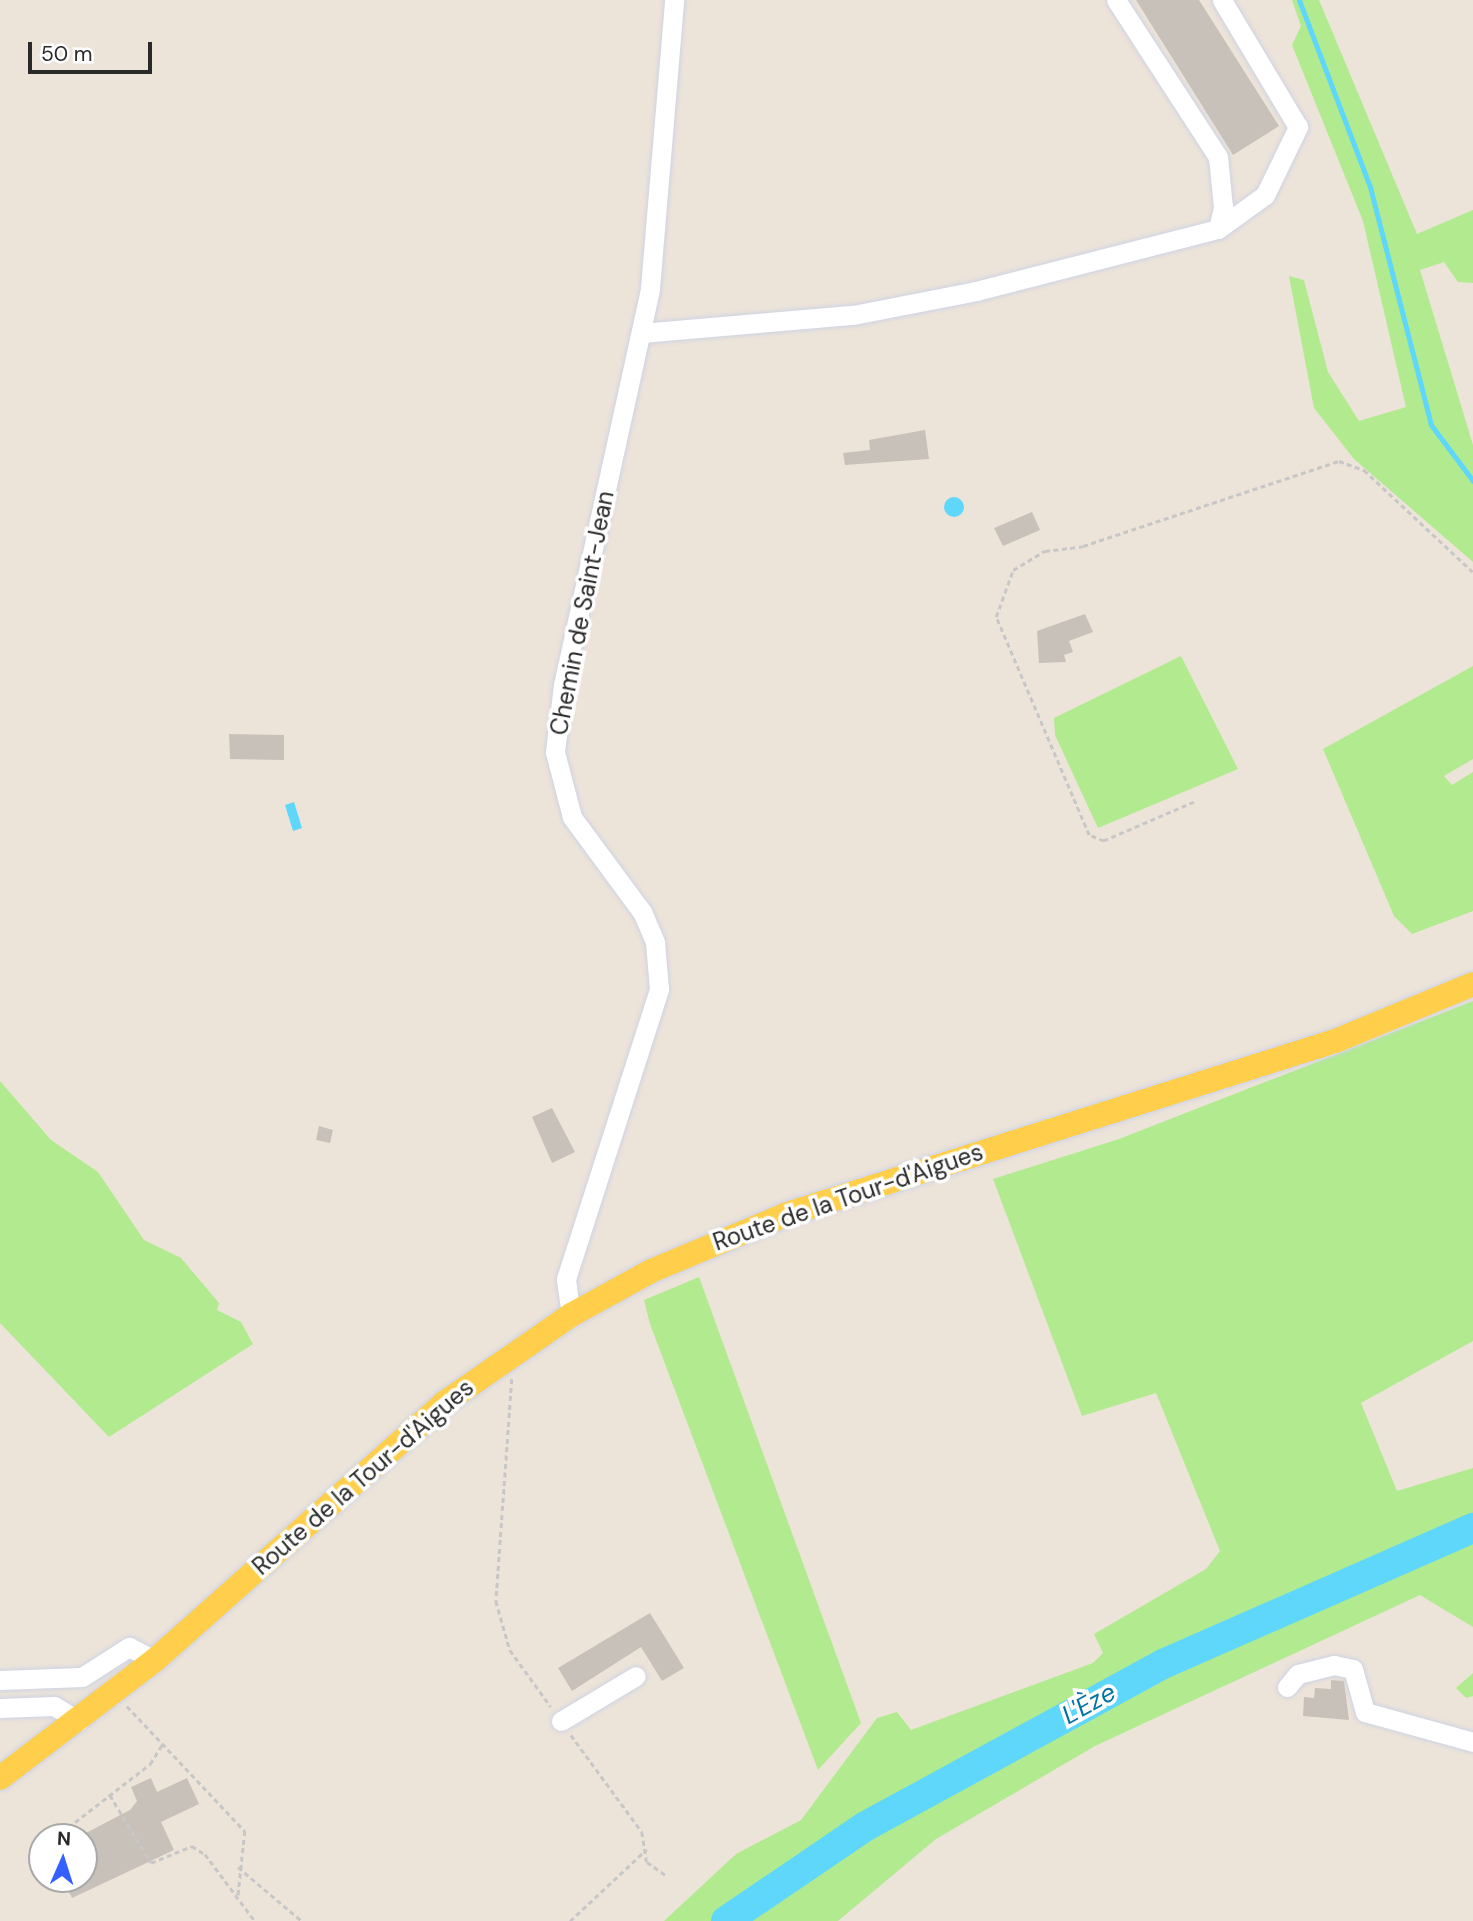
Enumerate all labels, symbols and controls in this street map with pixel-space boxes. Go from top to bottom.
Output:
scale bar [32,28,156,72]
text: 50 m [41,40,92,68]
street label: Chemin de Saint-Jean [544,488,620,738]
street label: Route de la Tour-d'Aigues [709,1137,987,1257]
street label: Route de la Tour-d'Aigues [247,1373,479,1581]
water label: L'Èze [1057,1677,1121,1731]
north arrow [28,1823,98,1893]
text: N [56,1826,72,1851]

